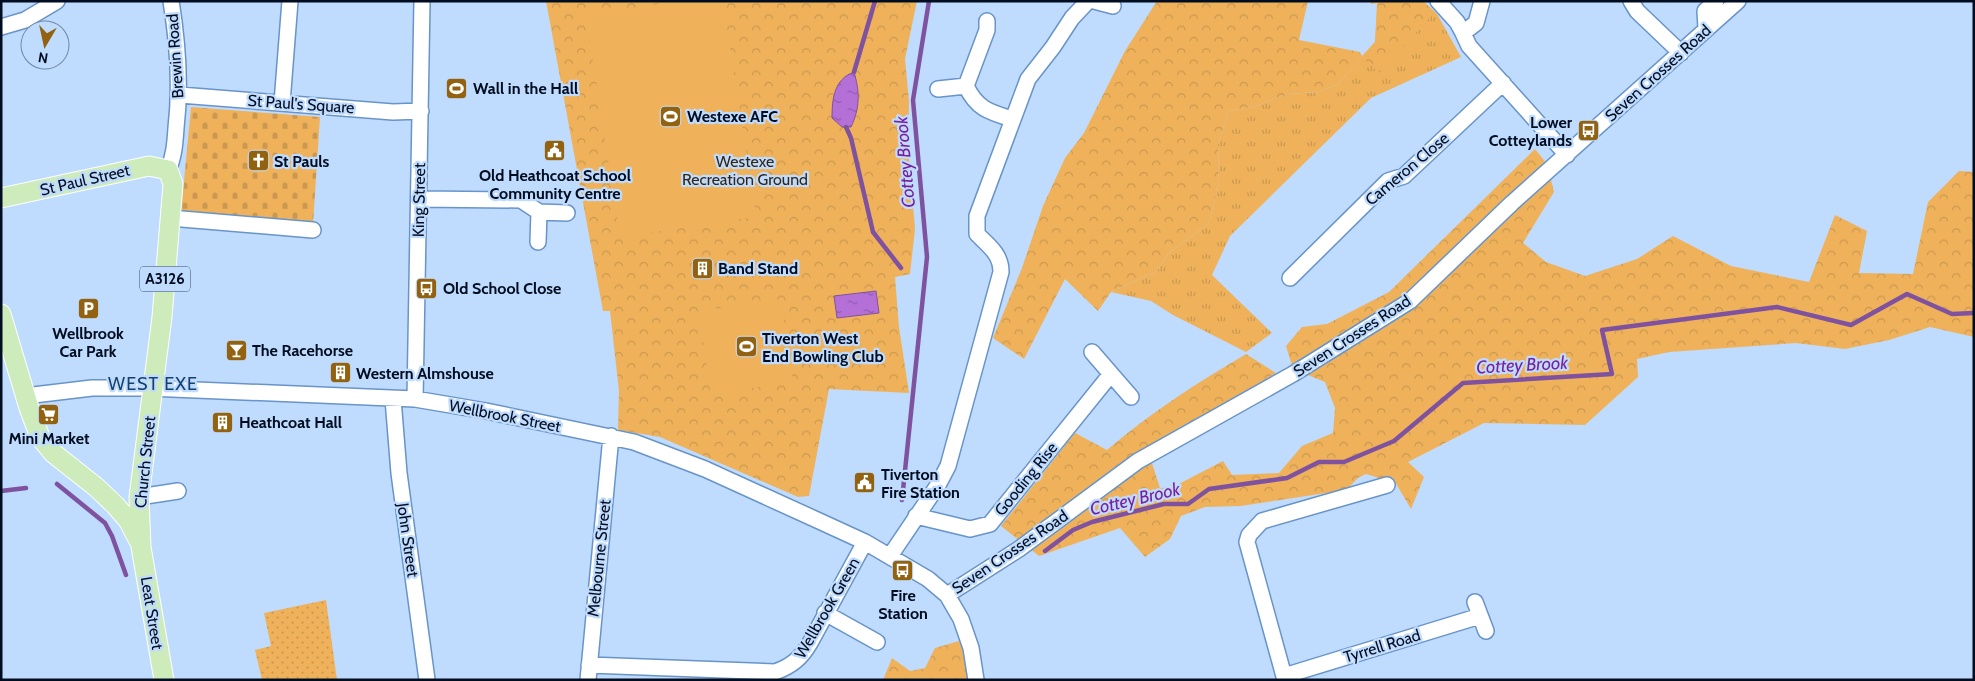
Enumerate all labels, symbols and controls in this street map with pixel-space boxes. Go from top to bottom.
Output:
street label: Brewin Road [163,13,187,99]
north arrow [20,20,70,70]
street label: Seven Crosses Road [1601,21,1715,125]
text: N [37,48,49,68]
sports icon: Wall in the Hall [445,76,469,100]
place label: Wall in the Hall [473,79,578,98]
street label: St Paul's Square [247,91,355,117]
sports icon: Westexe AFC [659,104,683,128]
place label: Westexe AFC [687,107,778,126]
place label: Lower Cotteylands [1489,113,1573,150]
water label: Cottey Brook [890,114,920,209]
bus stop icon: Lower Cotteylands [1576,119,1600,143]
street label: Cameron Close [1361,129,1453,209]
public building icon: Old Heathcoat School Community Centre [543,139,567,163]
church icon: St Pauls [246,149,270,173]
place label: St Pauls [274,152,329,171]
park label: Westexe Recreation Ground [682,152,808,189]
street label: St Paul Street [38,160,132,200]
street label: King Street [409,162,429,237]
place label: Old Heathcoat School Community Centre [479,166,631,203]
building icon: Band Stand [690,256,714,280]
place label: Band Stand [718,259,798,278]
road number: A3126 [140,266,190,292]
bus stop icon: Old School Close [415,276,439,300]
place label: Old School Close [443,279,561,298]
street label: Seven Crosses Road [1290,291,1414,381]
parking icon: Wellbrook Car Park [76,297,100,321]
place label: Wellbrook Car Park [52,324,124,361]
place label: Tiverton West End Bowling Club [762,329,884,366]
sports icon: Tiverton West End Bowling Club [734,335,758,359]
bar icon: The Racehorse [224,338,248,362]
place label: The Racehorse [252,341,353,360]
water label: Cottey Brook [1476,352,1570,378]
building icon: Western Almshouse [328,361,352,385]
place label: Western Almshouse [356,364,494,383]
district label: WEST EXE [108,373,198,395]
street label: Wellbrook Street [447,396,563,436]
supermarket icon: Mini Market [37,402,61,426]
building icon: Heathcoat Hall [211,410,235,434]
place label: Heathcoat Hall [239,413,342,432]
street label: Church Street [131,414,159,509]
place label: Mini Market [9,429,90,448]
street label: Gooding Rise [991,439,1061,519]
place label: Tiverton Fire Station [881,465,960,502]
public building icon: Tiverton Fire Station [853,471,877,495]
water label: Cottey Brook [1088,478,1183,520]
street label: Melbourne Street [583,498,615,618]
street label: John Street [393,501,423,579]
street label: Seven Crosses Road [948,506,1072,598]
street label: Wellbrook Green [790,554,864,662]
bus stop icon: Fire Station [891,559,915,583]
street label: Leat Street [137,575,167,651]
place label: Fire Station [878,586,928,623]
street label: Tyrrell Road [1341,625,1423,667]

